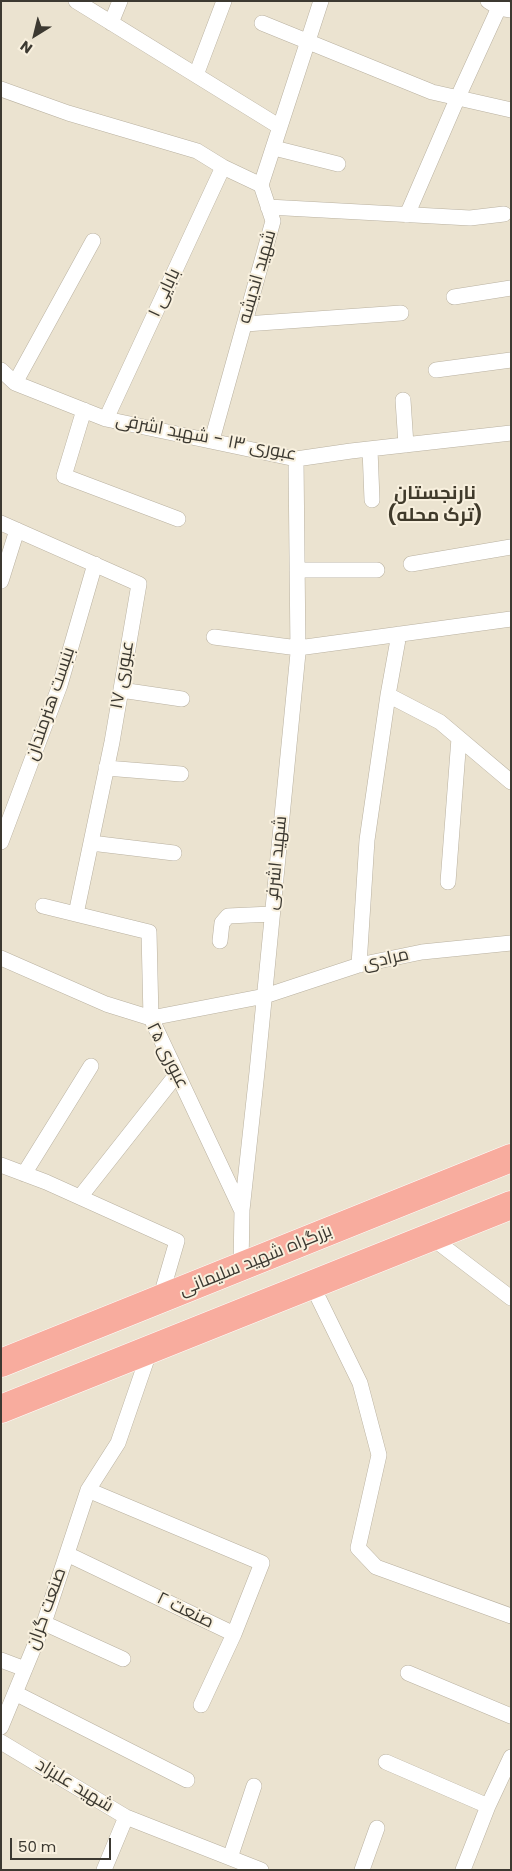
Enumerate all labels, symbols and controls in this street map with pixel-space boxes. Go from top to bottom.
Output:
north arrow [10,10,60,60]
text: N [16,36,36,58]
street label: شهید اندیشه [234,228,282,326]
street label: بابایی ۱ [144,265,186,321]
street label: عبوری ۱۳ - شهید اشرفی [114,410,298,466]
district label: نارنجستان (ترک محله) [387,483,483,527]
street label: عبوری ۱۷ [106,639,140,711]
street label: بنبست هنرمندان [21,644,81,764]
street label: شهید اشرفی [261,815,293,911]
street label: مرادی [361,944,411,976]
street label: عبوری ۲۵ [141,1019,193,1093]
street label: بزرگراه شهید سلیمانی [176,1220,336,1302]
street label: صنعت گران [22,1565,72,1653]
street label: صنعت ۲ [153,1588,217,1634]
street label: شهید علیزاد [31,1754,117,1818]
scale bar [12,1828,114,1860]
text: 50 m [18,1836,56,1857]

